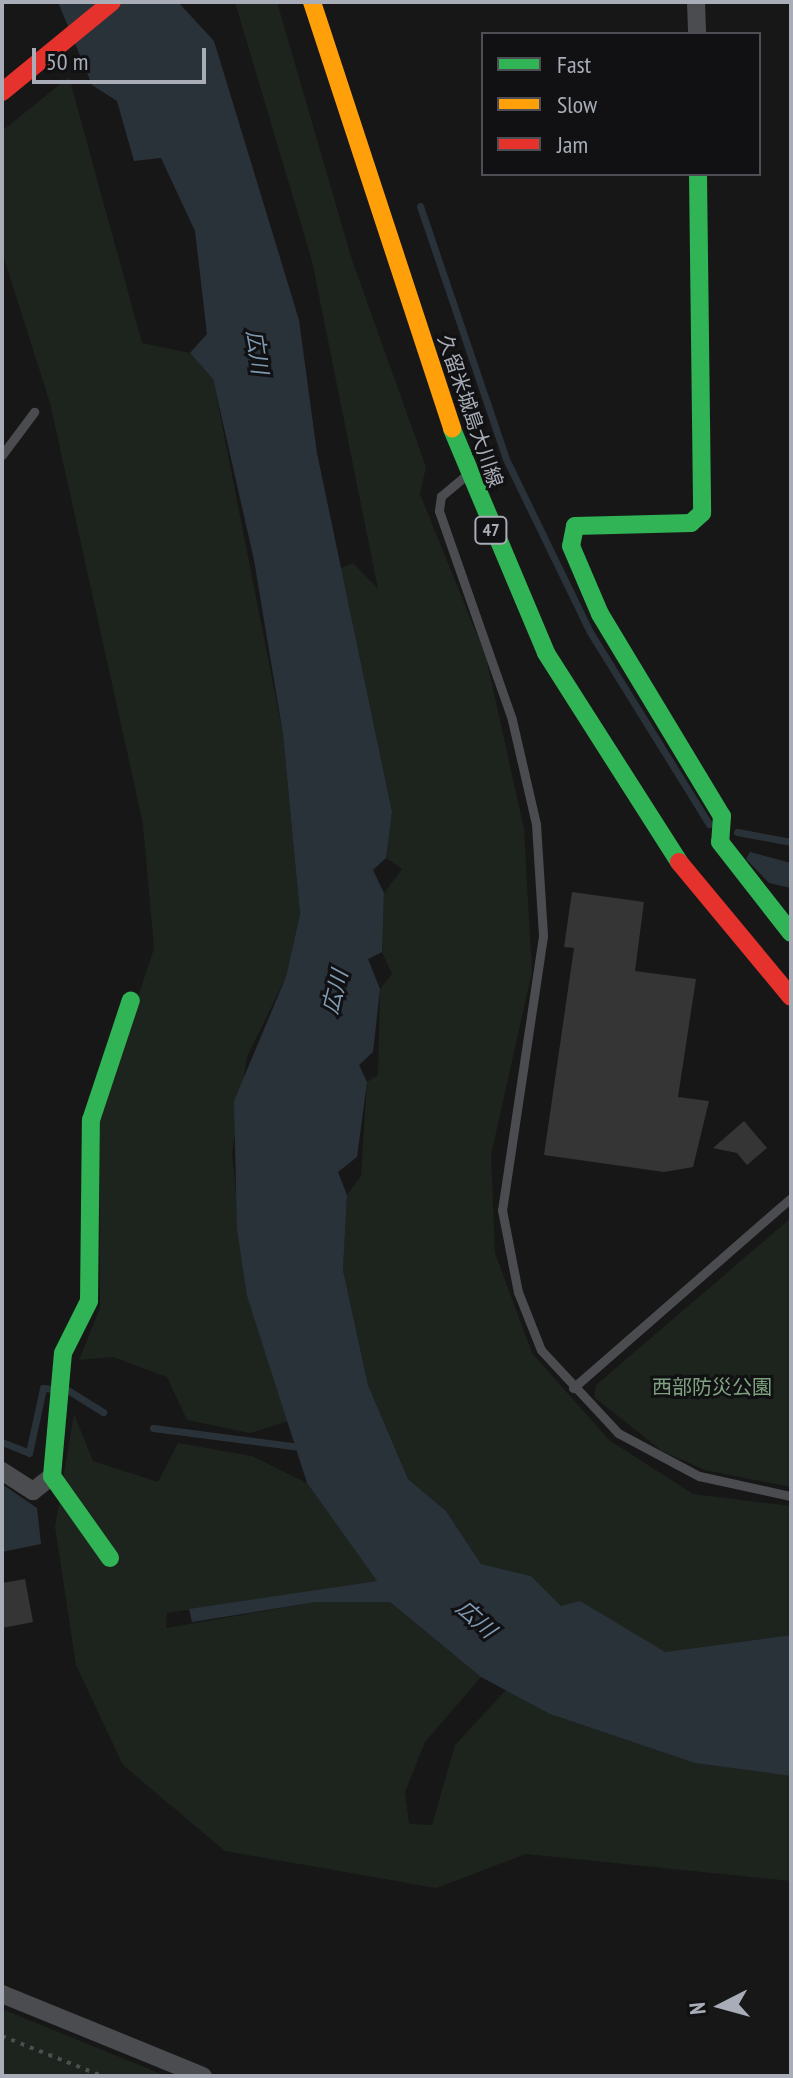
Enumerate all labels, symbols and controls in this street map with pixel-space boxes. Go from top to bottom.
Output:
scale bar [36,32,210,82]
legend [481,32,761,176]
text: 50 m [46,46,88,77]
text: Fast [557,49,591,80]
text: Slow [557,89,597,120]
text: Jam [557,129,588,160]
water label: 広川 [241,328,273,376]
street label: 久留米城島大川線 [433,331,507,491]
road number: 47 [473,516,509,544]
water label: 広川 [317,967,353,1017]
park label: 西部防災公園 [652,1375,772,1399]
water label: 広川 [451,1594,501,1644]
north arrow [681,1966,761,2046]
text: N [683,2001,712,2016]

